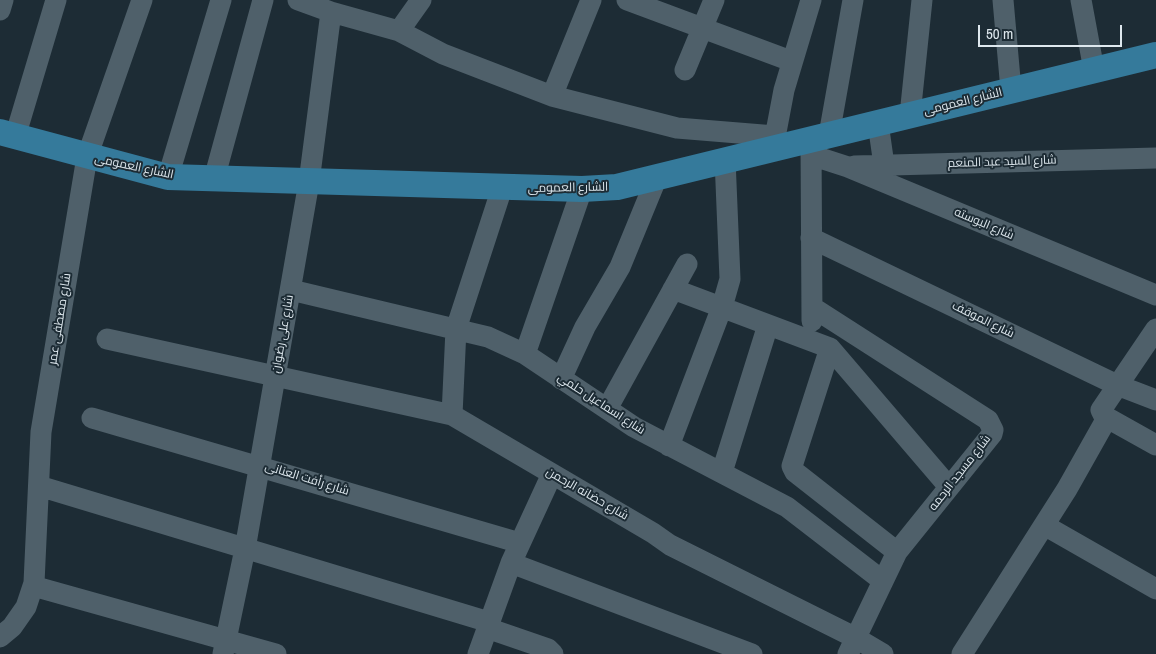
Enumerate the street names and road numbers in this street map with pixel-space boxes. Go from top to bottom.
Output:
street label: الشارع العمومى [922,85,1004,119]
street label: الشارع العمومى [93,152,175,182]
street label: شارع السيد عبد المنعم [947,153,1057,171]
street label: الشارع العمومى [528,180,608,196]
street label: شارع البوسته [952,205,1016,243]
street label: شارع مصطفى عمر [46,272,74,366]
street label: شارع على رضوان [269,294,297,374]
street label: شارع الموقف [950,299,1016,341]
street label: شارع اسماعيل حلمي [554,370,648,438]
street label: شارع مسجد الرحمه [926,432,994,514]
street label: شارع رأفت العنانى [263,459,351,499]
street label: شارع حضانه الرحمن [543,465,631,523]

